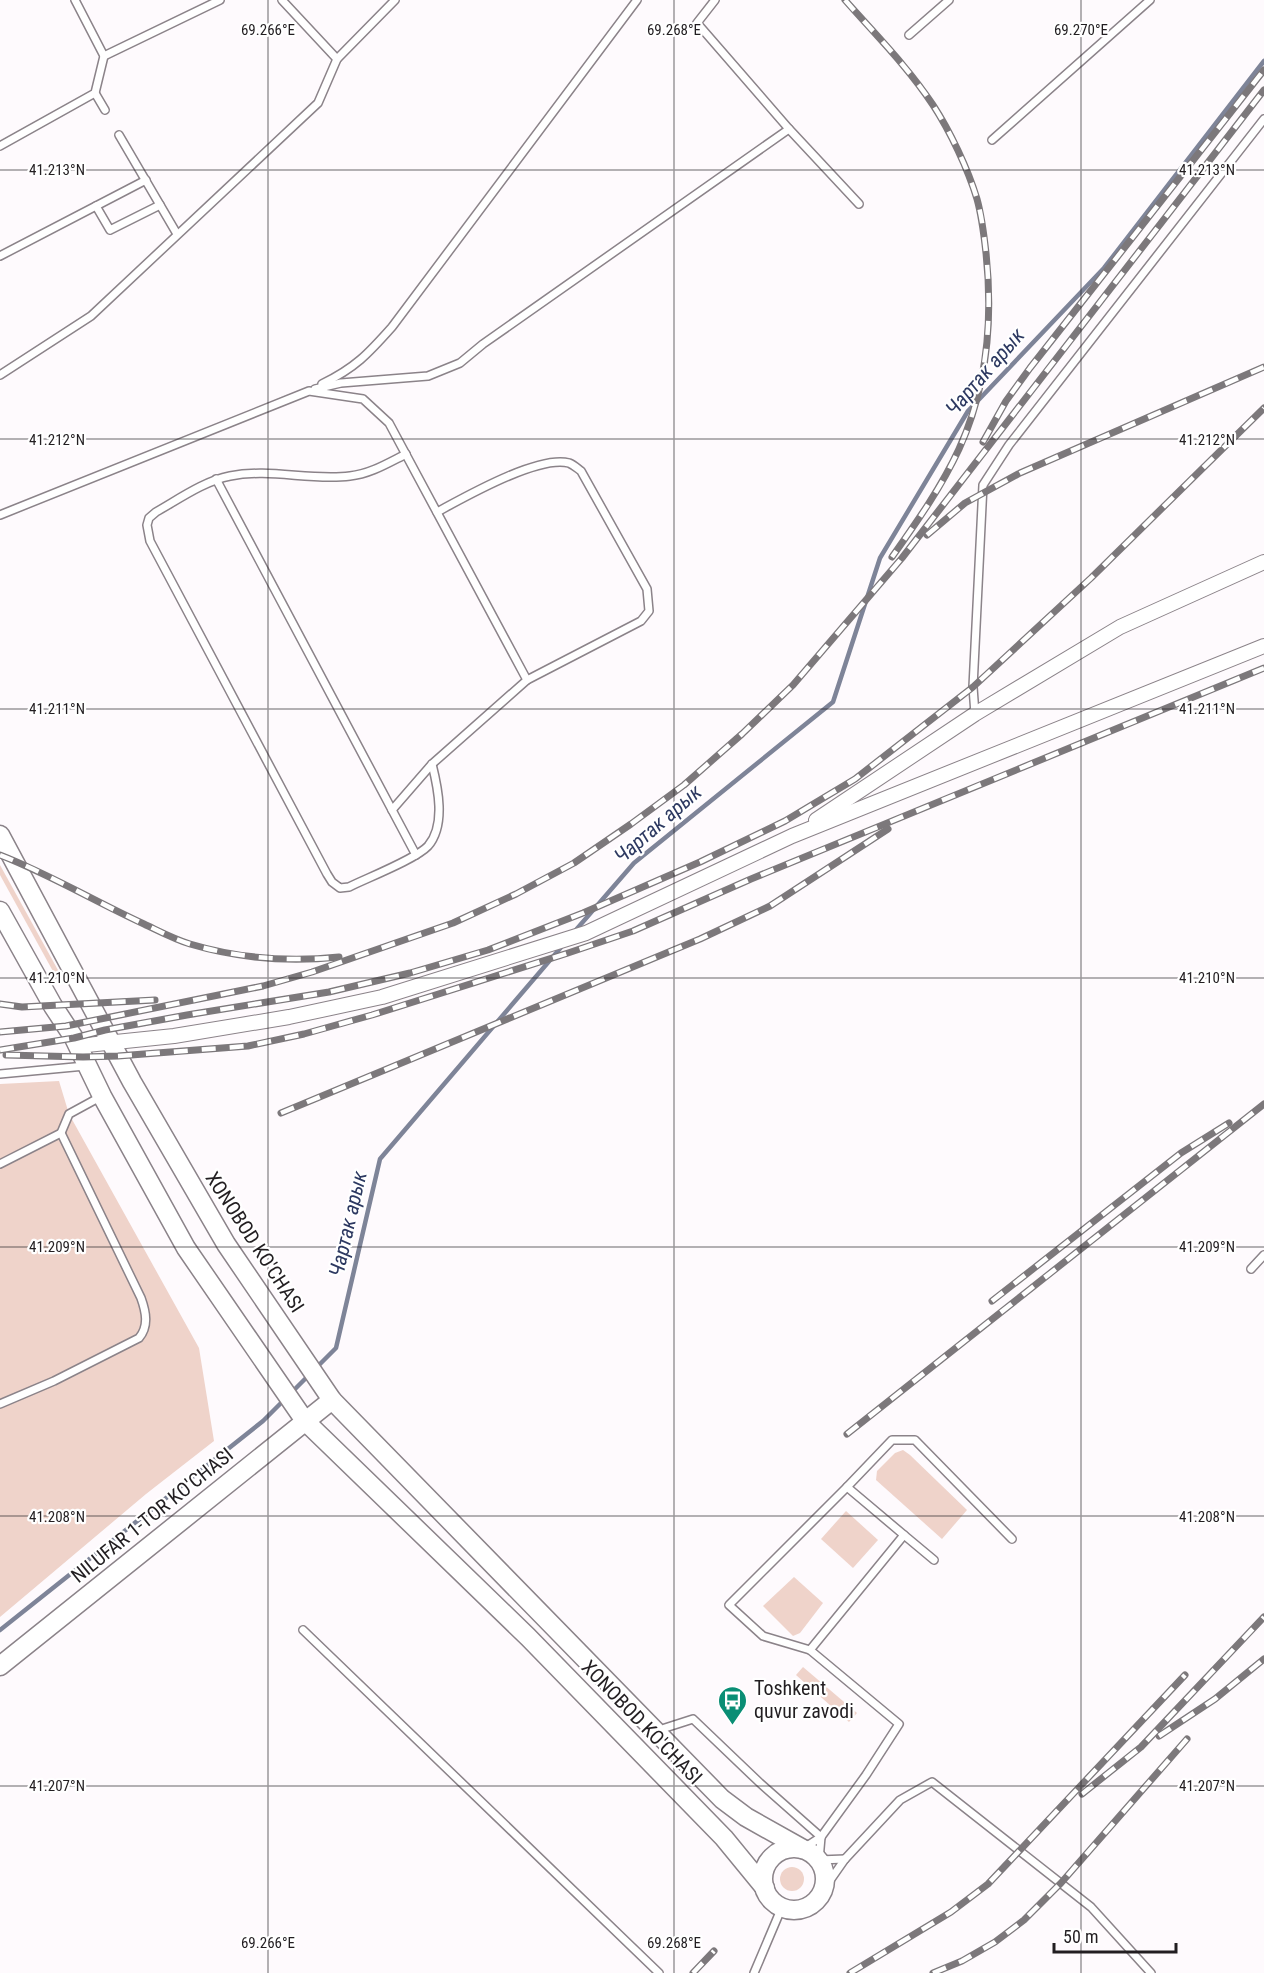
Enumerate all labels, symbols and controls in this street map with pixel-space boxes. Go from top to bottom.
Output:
text: 69.266°E [241,21,295,39]
text: 69.268°E [647,21,701,39]
text: 69.270°E [1054,21,1108,39]
text: 41.213°N [29,161,85,179]
text: 41.213°N [1179,161,1235,179]
water label: Чартак арык [941,323,1030,420]
text: 41.212°N [29,431,85,449]
text: 41.212°N [1179,431,1235,449]
text: 41.211°N [29,700,85,718]
text: 41.211°N [1179,700,1235,718]
water label: Чартак арык [610,779,707,868]
text: 41.210°N [29,969,85,987]
text: 41.210°N [1179,969,1235,987]
street label: XONOBOD KO'CHASI [201,1167,309,1317]
water label: Чартак арык [324,1168,372,1279]
text: 41.209°N [29,1238,85,1256]
text: 41.209°N [1179,1238,1235,1256]
street label: NILUFAR 1-TOR KO'CHASI [66,1442,238,1588]
text: 41.208°N [29,1508,85,1526]
text: 41.208°N [1179,1508,1235,1526]
street label: XONOBOD KO'CHASI [577,1655,707,1789]
place label: Toshkent quvur zavodi [754,1676,854,1723]
bus stop icon: Toshkent quvur zavodi [717,1684,749,1726]
text: 41.207°N [29,1777,85,1795]
text: 41.207°N [1179,1777,1235,1795]
scale bar [1054,1916,1176,1954]
text: 50 m [1063,1926,1098,1947]
text: 69.266°E [241,1934,295,1952]
text: 69.268°E [647,1934,701,1952]

